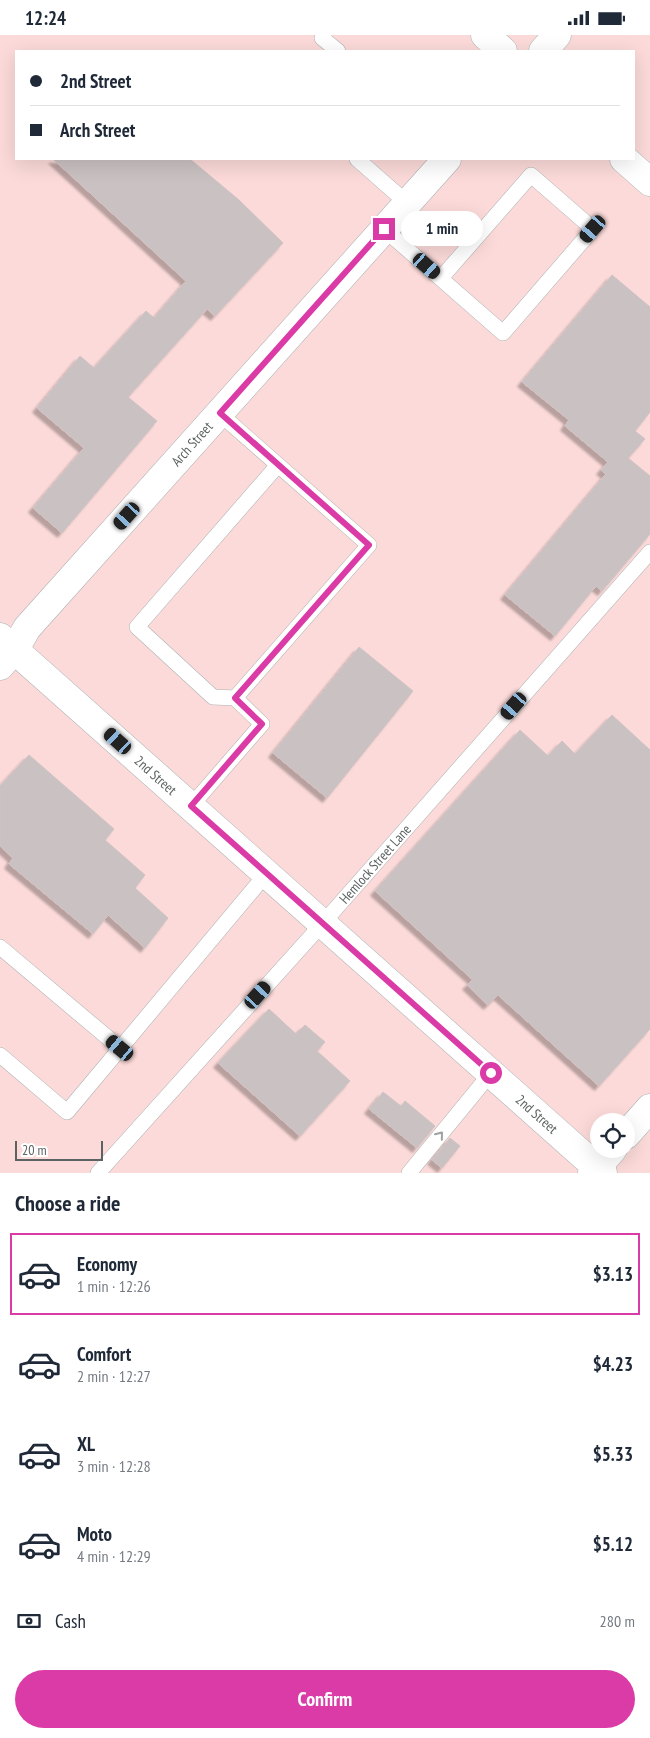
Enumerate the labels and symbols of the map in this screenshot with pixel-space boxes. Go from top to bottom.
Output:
callout: 1 min [402,211,484,247]
car [577,213,608,245]
route end [373,218,395,240]
car [410,250,443,282]
street label: Arch Street [167,418,217,470]
car [111,500,142,532]
car [498,690,529,722]
car [101,725,134,757]
street label: 2nd Street [131,752,180,799]
street label: Hemlock Street Lane [335,820,415,907]
car [242,979,273,1011]
car [103,1033,136,1063]
route start [480,1062,502,1084]
street label: 2nd Street [512,1091,562,1138]
one-way arrow [435,1132,443,1141]
scale bar [15,1138,102,1161]

